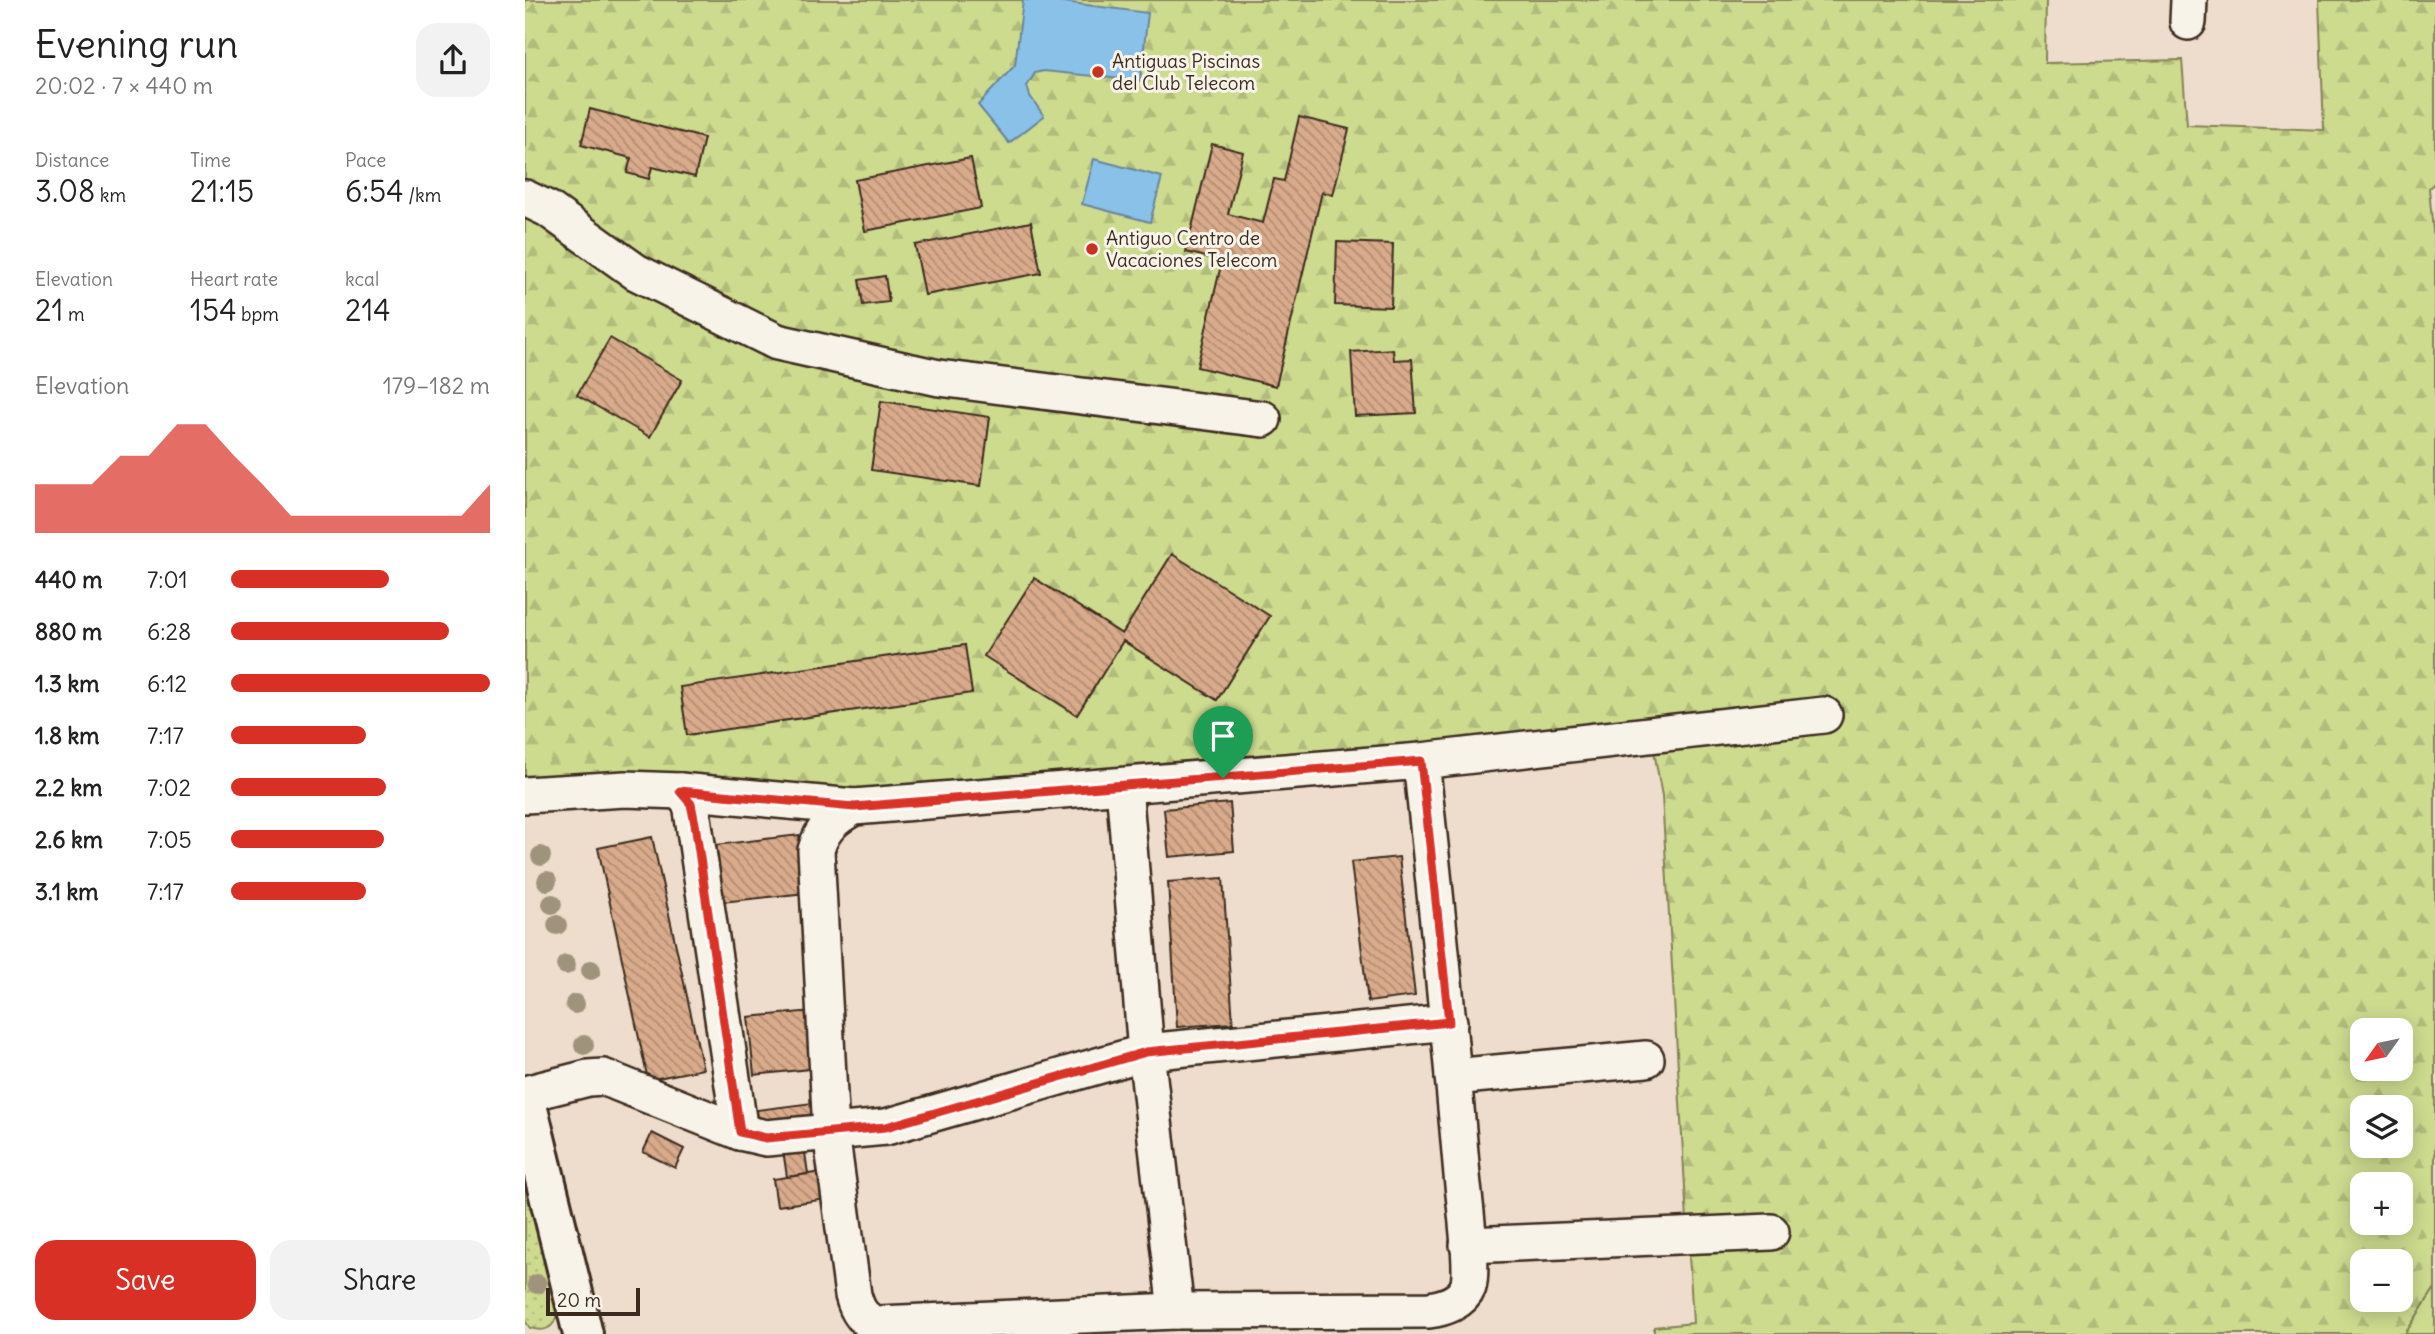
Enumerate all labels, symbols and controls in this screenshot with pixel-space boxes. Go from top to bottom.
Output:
text: Evening run [35,21,238,68]
button: share [416,23,490,97]
place label: Antiguas Piscinas del Club Telecom [1112,49,1260,95]
marker: Antiguas Piscinas del Club Telecom [1090,64,1106,80]
text: 20:02 · 7 × 440 m [35,71,213,100]
text: Distance [35,148,109,172]
text: Time [190,148,231,172]
text: Pace [345,148,386,172]
text: 3.08 [35,172,95,210]
text: 21:15 [190,172,254,210]
text: 6:54 [345,172,404,210]
text: km [95,183,126,207]
text: /km [404,183,441,207]
place label: Antiguo Centro de Vacaciones Telecom [1106,226,1277,272]
marker: Antiguo Centro de Vacaciones Telecom [1084,241,1100,257]
text: Elevation [35,267,113,291]
text: Heart rate [190,267,278,291]
text: kcal [345,267,379,291]
text: 21 [35,291,63,329]
text: 154 [190,291,237,329]
text: 214 [345,291,391,329]
text: m [63,302,85,326]
text: bpm [237,302,279,326]
text: Elevation [35,371,129,400]
text: 179–182 m [383,371,490,400]
text: 440 m [35,565,102,594]
text: 7:01 [147,565,188,594]
text: 880 m [35,617,102,646]
text: 6:28 [147,617,191,646]
text: 1.3 km [35,669,99,698]
text: 6:12 [147,669,187,698]
pin [1193,706,1253,778]
icon: arrive [1204,717,1242,755]
text: 1.8 km [35,721,100,750]
text: 7:17 [147,721,184,750]
text: 2.2 km [35,773,102,802]
text: 7:02 [147,773,191,802]
text: 2.6 km [35,825,103,854]
text: 7:05 [147,825,192,854]
text: 3.1 km [35,877,98,906]
text: 7:17 [147,877,184,906]
north arrow [2350,1018,2413,1082]
map controls [2350,1018,2413,1312]
button: layers [2350,1095,2413,1158]
button: + [2350,1172,2413,1235]
button: Save [35,1240,256,1320]
button: Share [270,1240,490,1320]
button: − [2350,1249,2413,1312]
scale bar [546,1285,641,1317]
text: 20 m [557,1288,601,1312]

